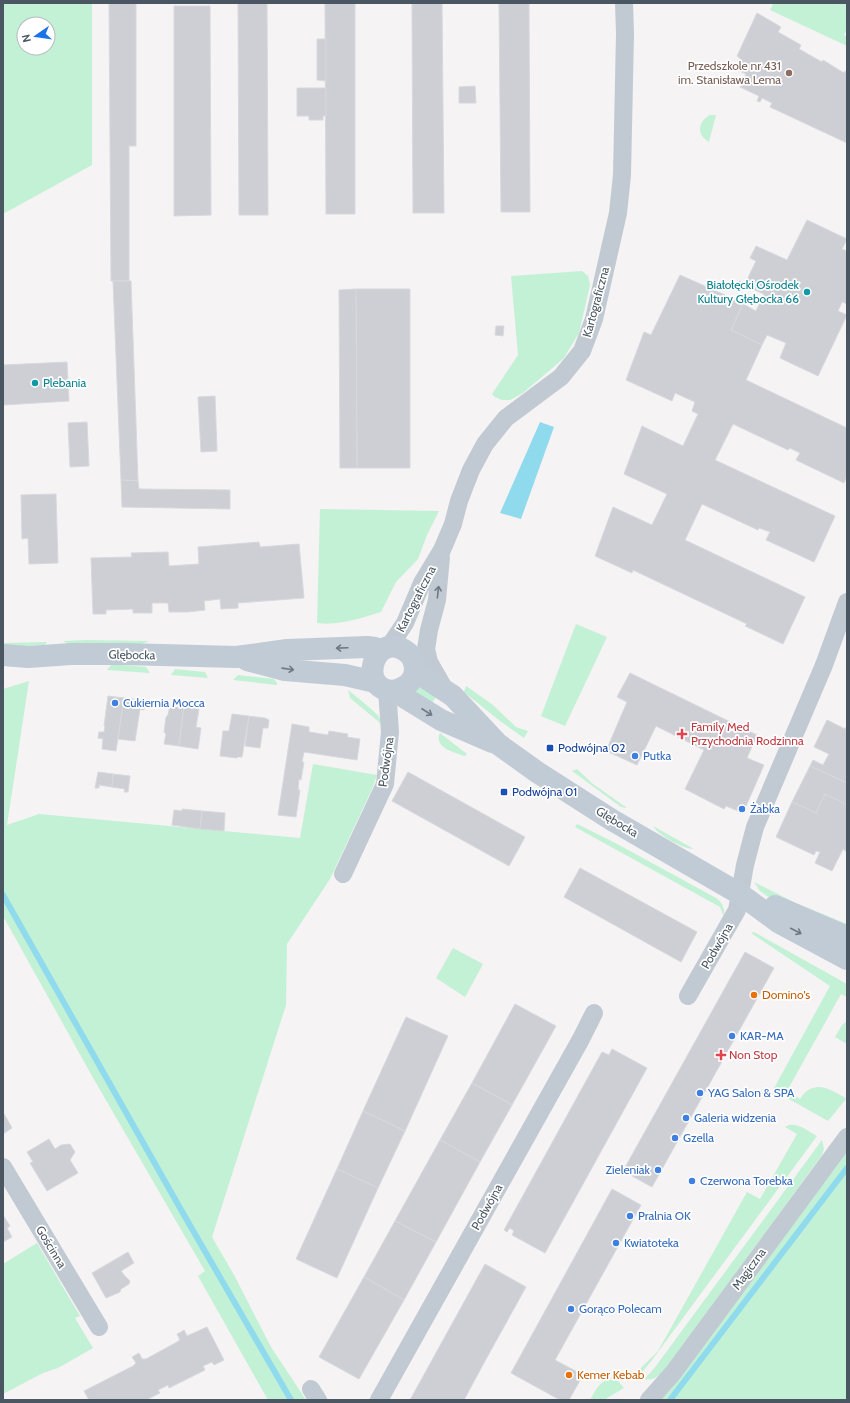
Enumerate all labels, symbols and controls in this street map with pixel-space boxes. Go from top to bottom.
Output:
north arrow [16,16,56,56]
text: N [19,33,34,44]
place label: Przedszkole nr 431 im. Stanisława Lema [678,58,781,87]
marker: Przedszkole nr 431 im. Stanisława Lema [784,68,794,78]
street label: Kartograficzna [579,265,612,339]
place label: Białołęcki Ośrodek Kultury Głębocka 66 [697,277,800,306]
marker: Białołęcki Ośrodek Kultury Głębocka 66 [802,287,812,297]
place label: Plebania [43,375,86,390]
marker: Plebania [30,378,40,388]
street label: Kartograficzna [392,563,439,634]
one-way arrow [434,586,441,599]
one-way arrow [336,644,349,651]
street label: Głębocka [108,647,156,662]
one-way arrow [281,665,294,673]
place label: Cukiernia Mocca [123,695,205,710]
marker: Cukiernia Mocca [110,698,120,708]
one-way arrow [421,708,432,716]
place label: Family Med Przychodnia Rodzinna [691,719,804,748]
marker: Family Med Przychodnia Rodzinna [676,728,688,740]
street label: Podwójna [375,736,396,788]
place label: Podwójna 02 [558,740,626,755]
marker: Podwójna 02 [545,743,555,753]
place label: Putka [643,748,671,763]
marker: Putka [630,751,640,761]
place label: Podwójna 01 [512,784,577,799]
marker: Podwójna 01 [499,787,509,797]
place label: Żabka [750,801,780,816]
street label: Głębocka [593,803,641,840]
marker: Żabka [737,804,747,814]
street label: Podwójna [698,920,736,971]
one-way arrow [789,928,801,935]
place label: Domino's [762,987,810,1002]
marker: Domino's [749,990,759,1000]
place label: KAR-MA [740,1028,784,1043]
marker: KAR-MA [727,1031,737,1041]
place label: Non Stop [729,1047,778,1062]
marker: Non Stop [716,1050,726,1060]
place label: YAG Salon & SPA [707,1085,795,1100]
marker: YAG Salon & SPA [695,1088,705,1098]
place label: Galeria widzenia [694,1110,776,1125]
marker: Galeria widzenia [681,1113,691,1123]
place label: Gzella [683,1130,714,1145]
marker: Gzella [670,1133,680,1143]
place label: Zieleniak [605,1162,651,1177]
marker: Zieleniak [653,1165,663,1175]
place label: Czerwona Torebka [700,1173,793,1188]
marker: Czerwona Torebka [687,1176,697,1186]
street label: Podwójna [468,1181,505,1232]
place label: Pralnia OK [638,1208,691,1223]
marker: Pralnia OK [625,1211,635,1221]
street label: Gościnna [33,1223,70,1271]
place label: Kwiatoteka [624,1235,679,1250]
marker: Kwiatoteka [611,1238,621,1248]
street label: Magiczna [728,1245,769,1292]
place label: Gorąco Polecam [579,1301,662,1316]
marker: Gorąco Polecam [566,1304,576,1314]
place label: Kemer Kebab [577,1367,645,1382]
marker: Kemer Kebab [564,1370,574,1380]

